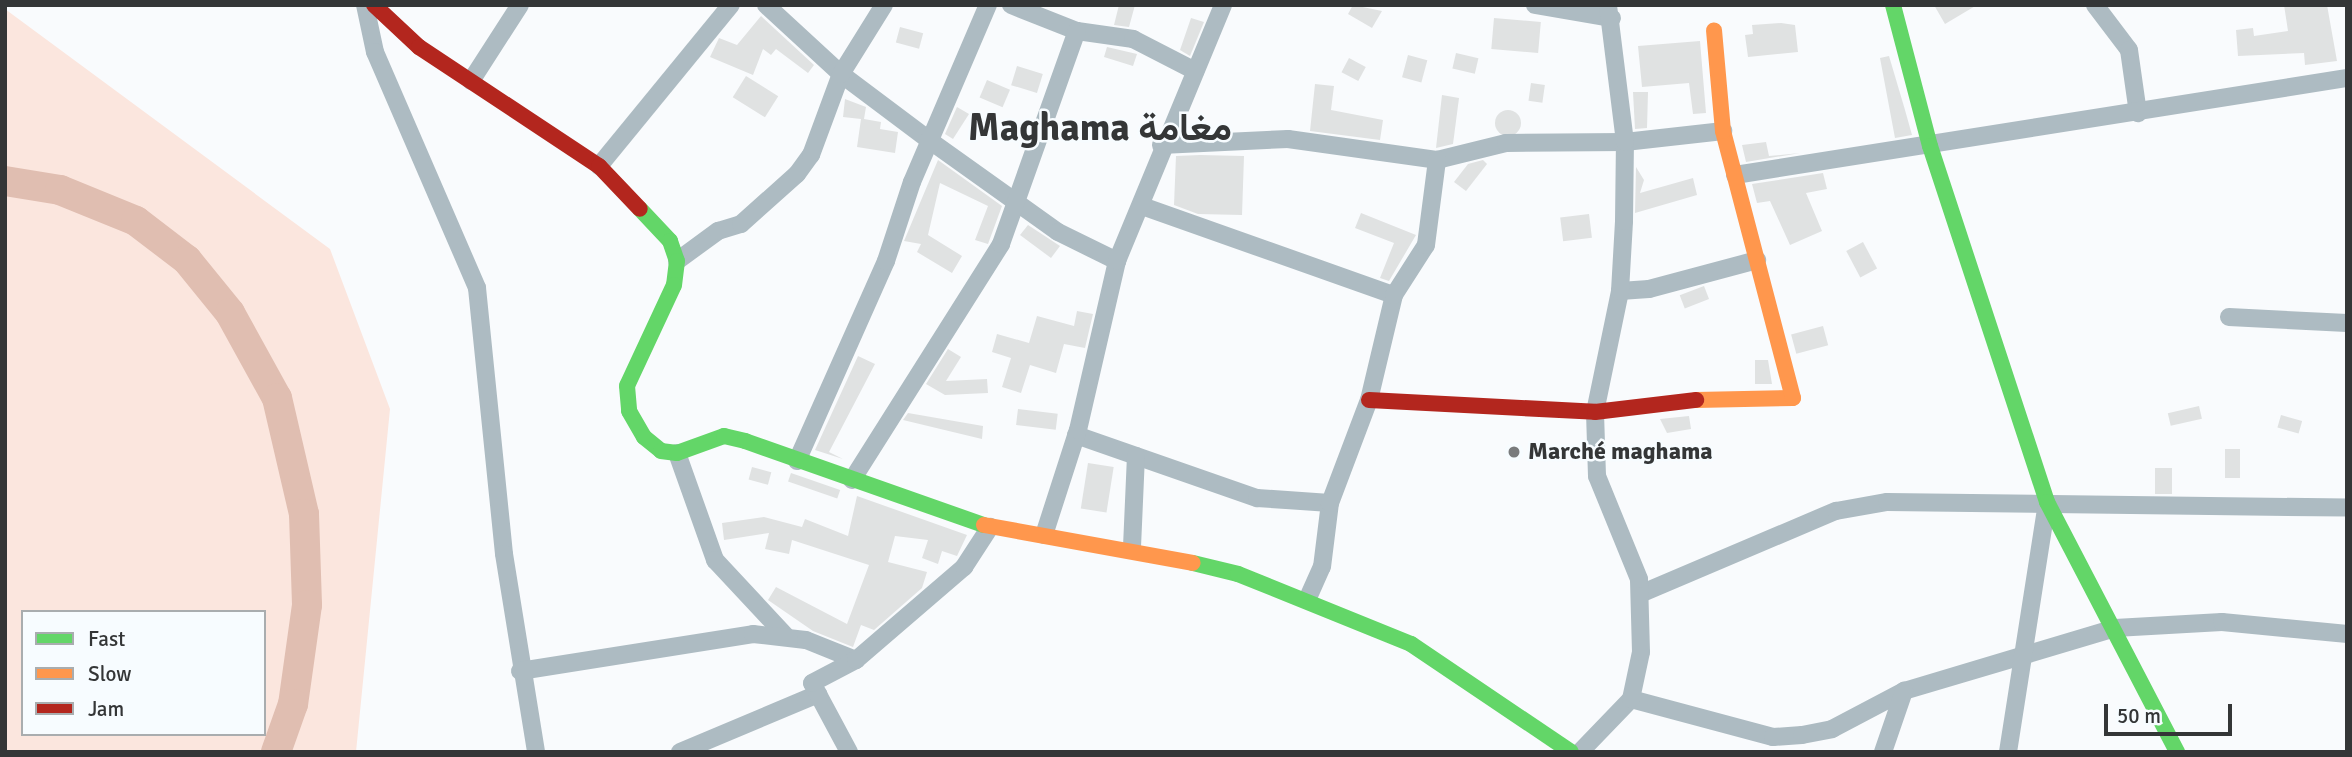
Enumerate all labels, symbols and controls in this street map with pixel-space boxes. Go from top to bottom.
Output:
district label: Maghama مغامة [968,105,1232,151]
place label: Marché maghama [1528,438,1713,466]
marker: Marché maghama [1506,444,1522,460]
legend [21,610,266,736]
text: Fast [88,626,125,652]
text: Slow [88,661,132,687]
scale bar [2107,690,2235,734]
text: Jam [88,696,124,722]
text: 50 m [2117,703,2161,729]

